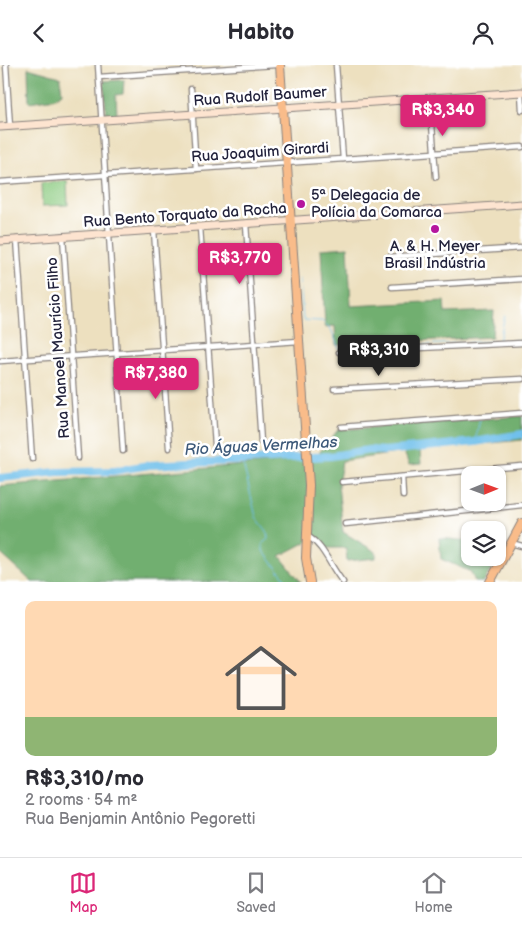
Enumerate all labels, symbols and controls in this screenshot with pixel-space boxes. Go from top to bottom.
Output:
icon: back [25,19,53,47]
text: Habito [228,19,294,46]
icon: person [469,19,497,47]
street label: Rua Rudolf Baumer [193,82,328,111]
pin: R$3,340 [397,95,489,137]
text: R$3,340 [411,101,475,120]
street label: Rua Joaquim Girardi [191,138,330,167]
place label: 5ª Delegacia de Polícia da Comarca [311,186,442,222]
marker: 5ª Delegacia de Polícia da Comarca [295,198,307,210]
street label: Rua Bento Torquato da Rocha [83,199,287,232]
marker: A. & H. Meyer Brasil Indústria [429,223,441,235]
place label: A. & H. Meyer Brasil Indústria [384,237,486,273]
pin: R$3,770 [194,243,286,285]
text: R$3,770 [209,249,271,268]
street label: Rua Manoel Maurício Filho [43,257,74,439]
pin: R$3,310 [333,335,425,377]
text: R$3,310 [349,341,409,360]
pin: R$7,380 [110,357,202,400]
text: R$7,380 [125,364,187,383]
water label: Rio Águas Vermelhas [184,432,338,460]
north arrow [461,466,506,511]
map controls [461,466,506,566]
button: layers [461,521,506,566]
icon: home [216,633,306,723]
text: R$3,310/mo [25,766,144,791]
text: 2 rooms · 54 m² [25,791,137,810]
text: Rua Benjamin Antônio Pegoretti [25,810,256,829]
tab: Map [69,869,98,916]
tab: Saved [236,869,276,916]
tab: Home [415,869,453,916]

